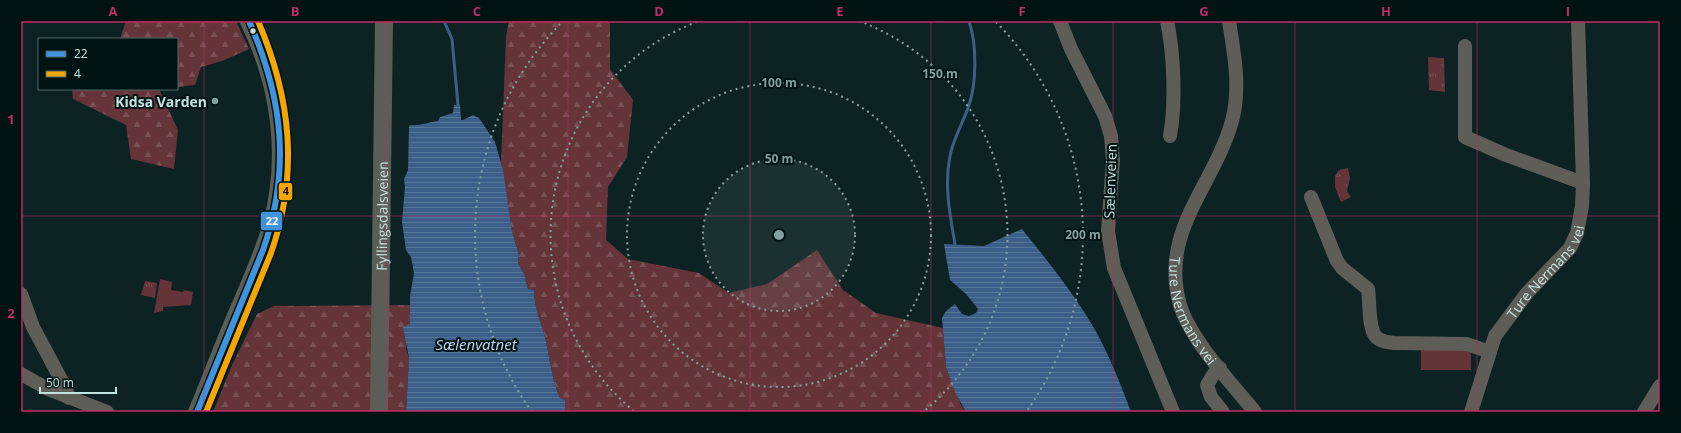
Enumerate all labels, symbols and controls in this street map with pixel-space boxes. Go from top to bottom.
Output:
text: A [109,2,118,20]
text: B [291,2,300,20]
text: C [473,2,481,20]
text: D [654,2,664,20]
text: E [836,2,844,20]
text: F [1018,2,1026,20]
text: G [1199,2,1209,20]
text: H [1381,2,1391,20]
text: I [1566,2,1570,20]
unlabelled marker [248,26,258,36]
legend [38,38,178,90]
text: 22 [74,45,88,62]
text: 4 [74,65,81,82]
text: 150 m [922,65,958,82]
text: 100 m [761,74,797,91]
place label: Kidsa Varden [115,92,207,111]
marker: Kidsa Varden [210,96,220,106]
text: 1 [7,110,15,128]
street label: Sælenveien [1099,143,1121,219]
text: 50 m [765,150,793,167]
street label: Fyllingsdalsveien [371,161,392,271]
line badge: 4 [278,182,293,201]
text: 4 [283,183,290,198]
line badge: 22 [260,211,283,231]
text: 22 [266,213,278,228]
street label: Ture Nermans vei [1502,224,1588,322]
text: 200 m [1065,226,1101,243]
centre of rings [772,228,786,242]
street label: Ture Nermans vei [1166,256,1221,368]
text: 2 [7,304,15,322]
water label: Sælenvatnet [435,334,518,354]
scale bar [40,369,116,395]
text: 50 m [46,374,74,391]

